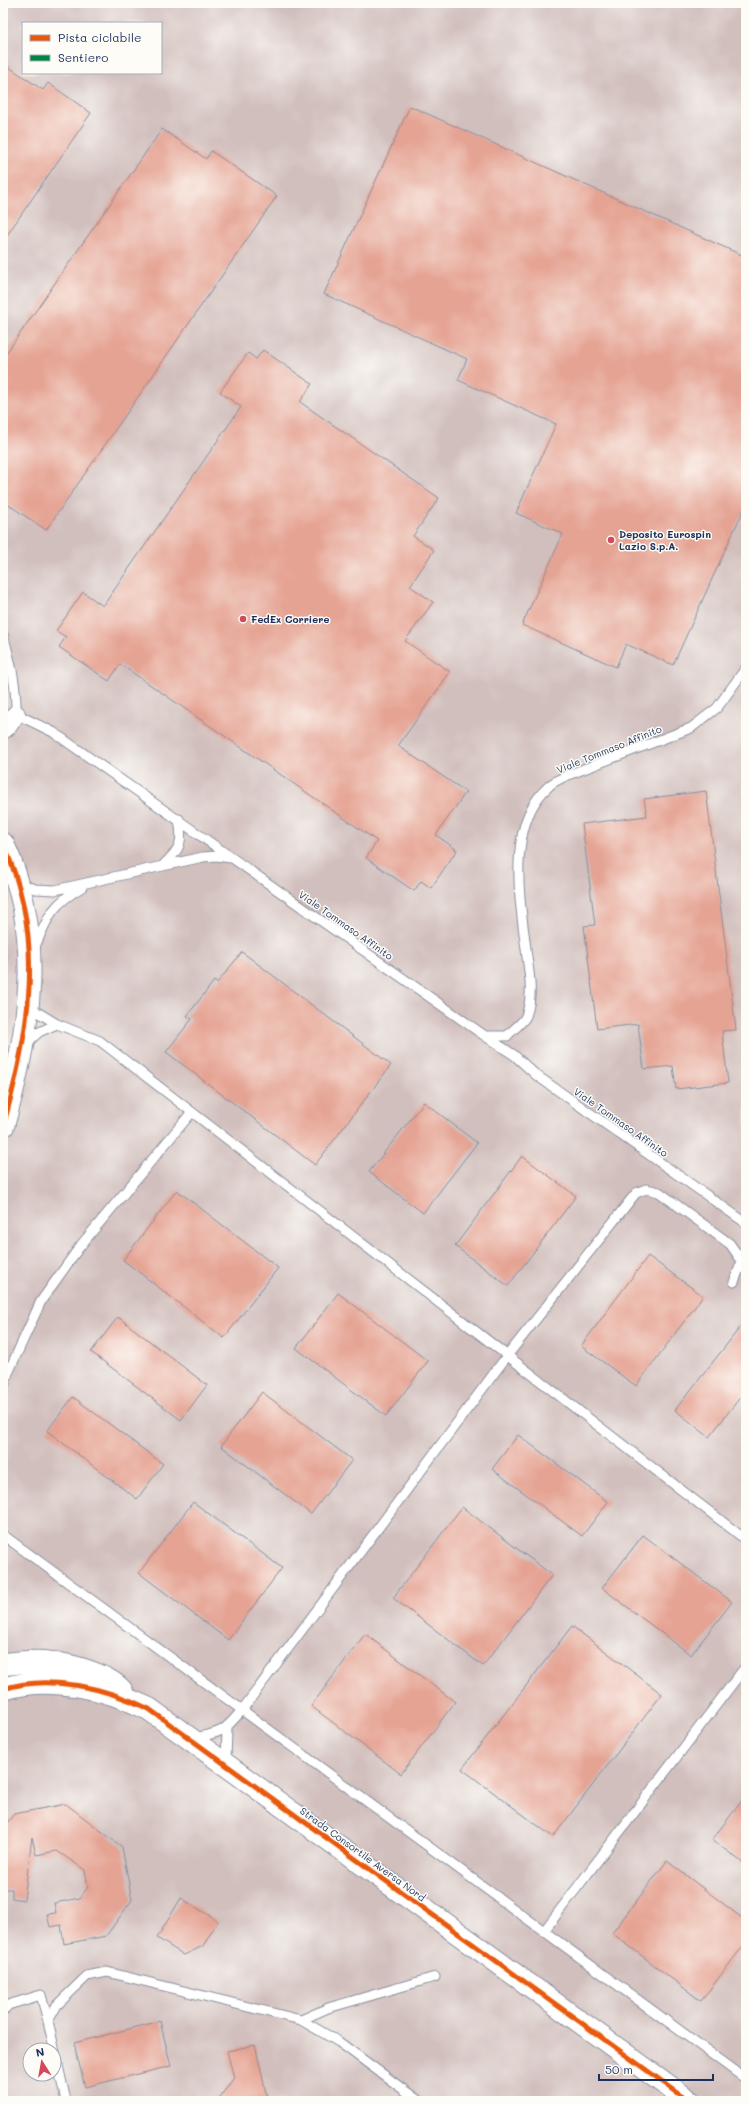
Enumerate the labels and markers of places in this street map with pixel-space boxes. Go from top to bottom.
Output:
place label: Deposito Eurospin Lazio S.p.A. [619,527,711,553]
marker: Deposito Eurospin Lazio S.p.A. [606,535,616,545]
place label: FedEx Corriere [251,612,329,626]
marker: FedEx Corriere [238,614,248,624]

